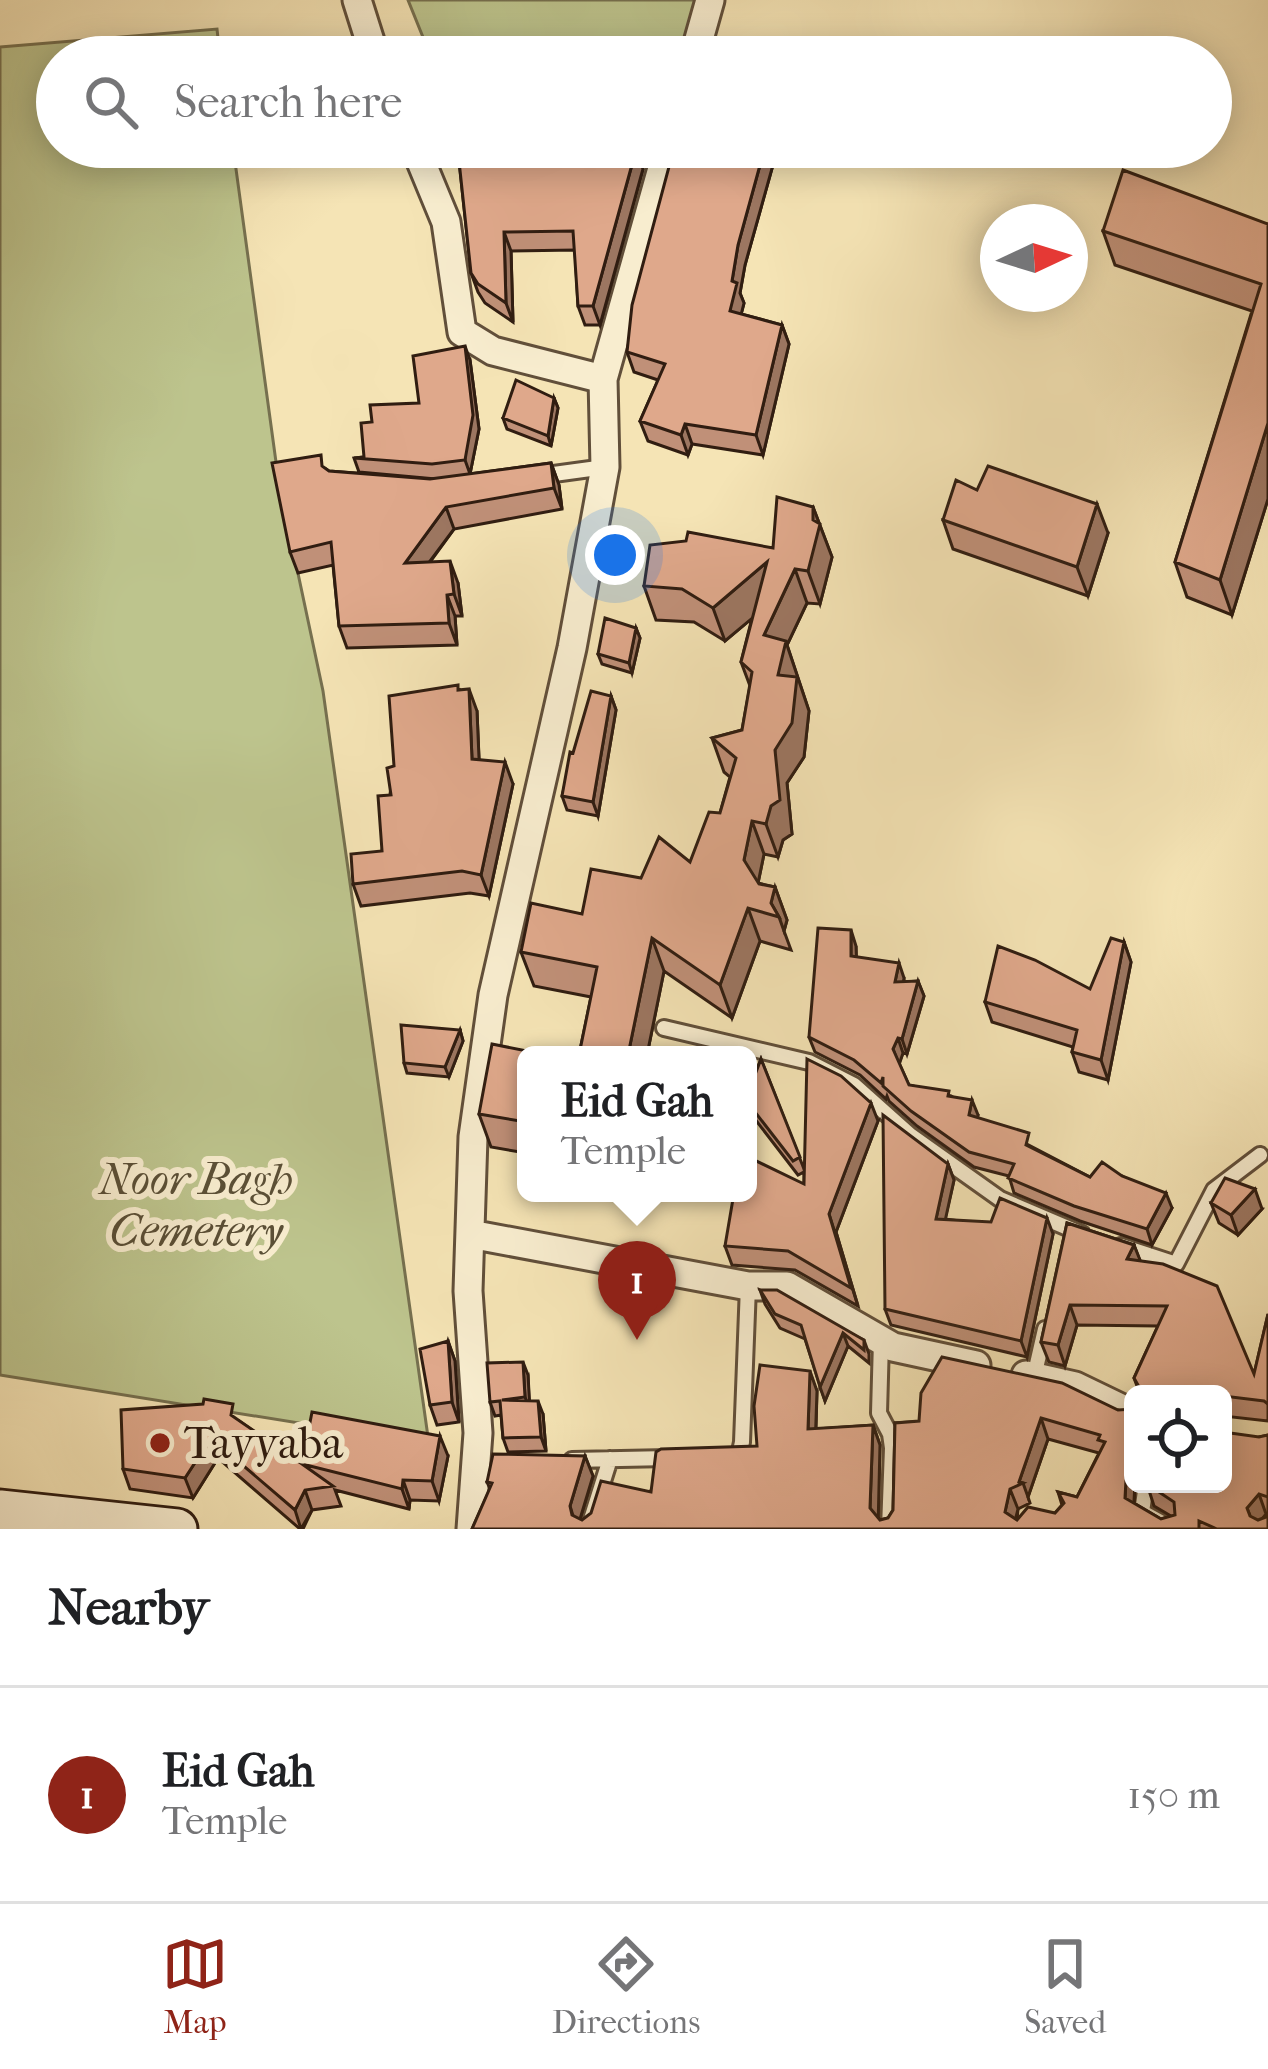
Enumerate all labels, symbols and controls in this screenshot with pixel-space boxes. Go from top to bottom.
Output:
search box [36,36,1232,168]
icon: search [78,69,144,135]
text: Search here [174,76,402,129]
north arrow [980,204,1088,312]
your location [585,525,645,585]
popup [517,1046,757,1202]
text: Eid Gah [561,1075,713,1128]
text: Temple [561,1128,686,1174]
park label: Noor Bagh Cemetery [97,1153,293,1258]
pin: 1 [598,1241,676,1340]
map controls [1124,1385,1232,1493]
button: locate [1124,1385,1232,1493]
place label: Tayyaba [184,1417,344,1470]
marker: Tayyaba [147,1430,173,1456]
text: Nearby [48,1577,209,1637]
text: Eid Gah [162,1745,315,1798]
text: 1 [80,1772,94,1818]
text: 150 m [1127,1772,1220,1818]
text: Temple [162,1798,287,1844]
tab: Map [162,1931,228,2042]
tab: Directions [552,1931,700,2042]
tab: Saved [1024,1931,1106,2042]

